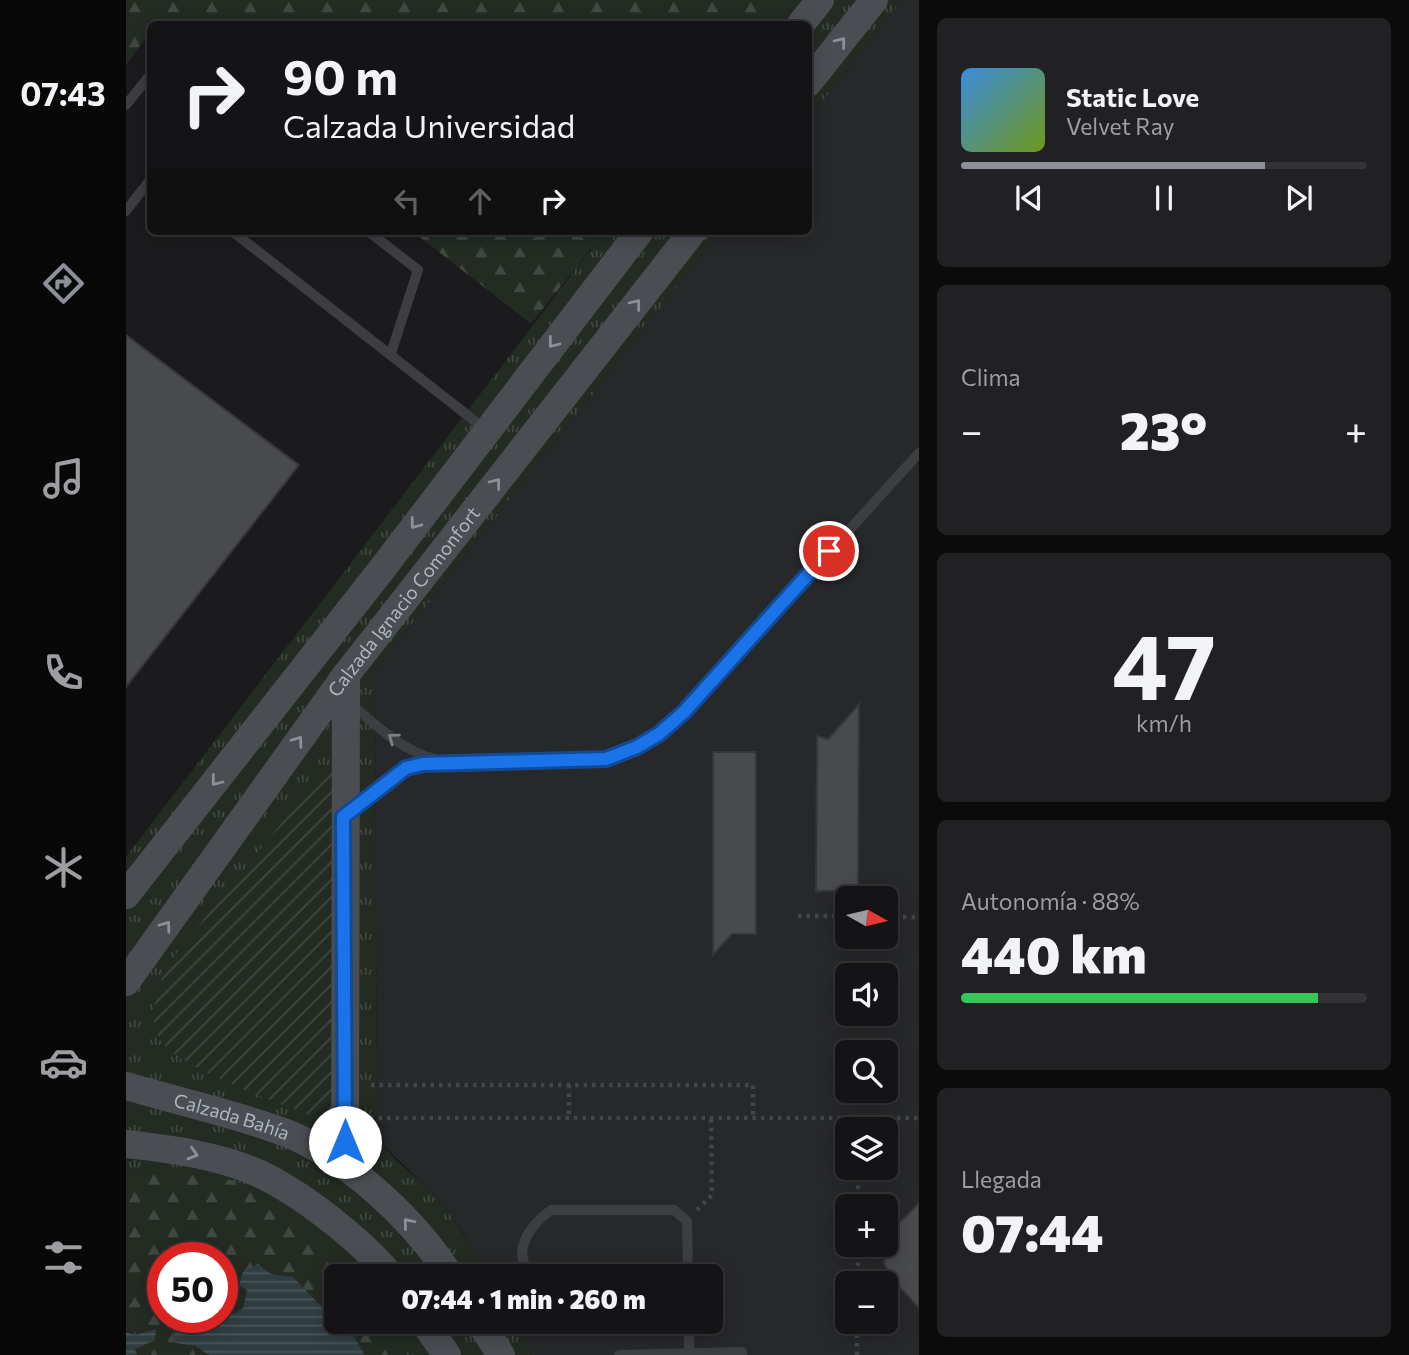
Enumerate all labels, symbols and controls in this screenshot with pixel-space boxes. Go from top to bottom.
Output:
one-way arrow [833,37,846,49]
text: 90 m [283,45,398,105]
icon: right [168,49,259,140]
text: 07:43 [20,73,106,113]
text: Static Love [1066,81,1199,112]
text: Calzada Universidad [283,105,575,145]
text: Velvet Ray [1066,112,1174,140]
icon: previous [1010,179,1048,217]
icon: pause [1145,179,1183,217]
icon: next [1280,179,1318,217]
icon: left [388,182,426,220]
icon: ahead [461,182,499,220]
icon: right [534,182,572,220]
icon: directions [39,259,88,308]
one-way arrow [628,299,640,312]
one-way arrow [549,335,561,348]
text: Clima [961,363,1021,391]
text: 23° [1120,397,1207,461]
text: − [961,406,983,453]
text: + [1345,406,1367,453]
icon: music [39,454,88,503]
one-way arrow [487,478,500,491]
street label: Calzada Ignacio Comonfort [322,502,484,701]
one-way arrow [411,516,424,529]
pin [799,521,859,581]
icon: arrive [810,532,848,570]
text: 47 [1112,607,1216,719]
icon: phone [39,648,88,697]
text: km/h [1136,709,1192,737]
one-way arrow [388,734,401,746]
one-way arrow [290,736,302,749]
one-way arrow [211,773,224,786]
icon: climate [39,843,88,892]
north arrow [835,886,898,948]
map controls [835,886,898,1334]
text: Autonomía · 88% [961,887,1140,915]
one-way arrow [158,921,170,934]
text: 440 km [961,921,1147,985]
button: sound [835,963,898,1026]
icon: car [39,1038,88,1087]
button: search [835,1040,898,1103]
street label: Calzada Bahía [171,1088,293,1144]
position arrow [308,1105,382,1179]
button: layers [835,1117,898,1180]
one-way arrow [187,1145,199,1160]
text: Llegada [961,1165,1042,1193]
button: + [835,1194,898,1257]
text: 07:44 [961,1199,1104,1263]
one-way arrow [403,1218,416,1231]
icon: filters [39,1233,88,1282]
speed limit sign: 50 [147,1242,238,1333]
button: − [835,1271,898,1334]
text: 07:44 · 1 min · 260 m [401,1283,646,1314]

